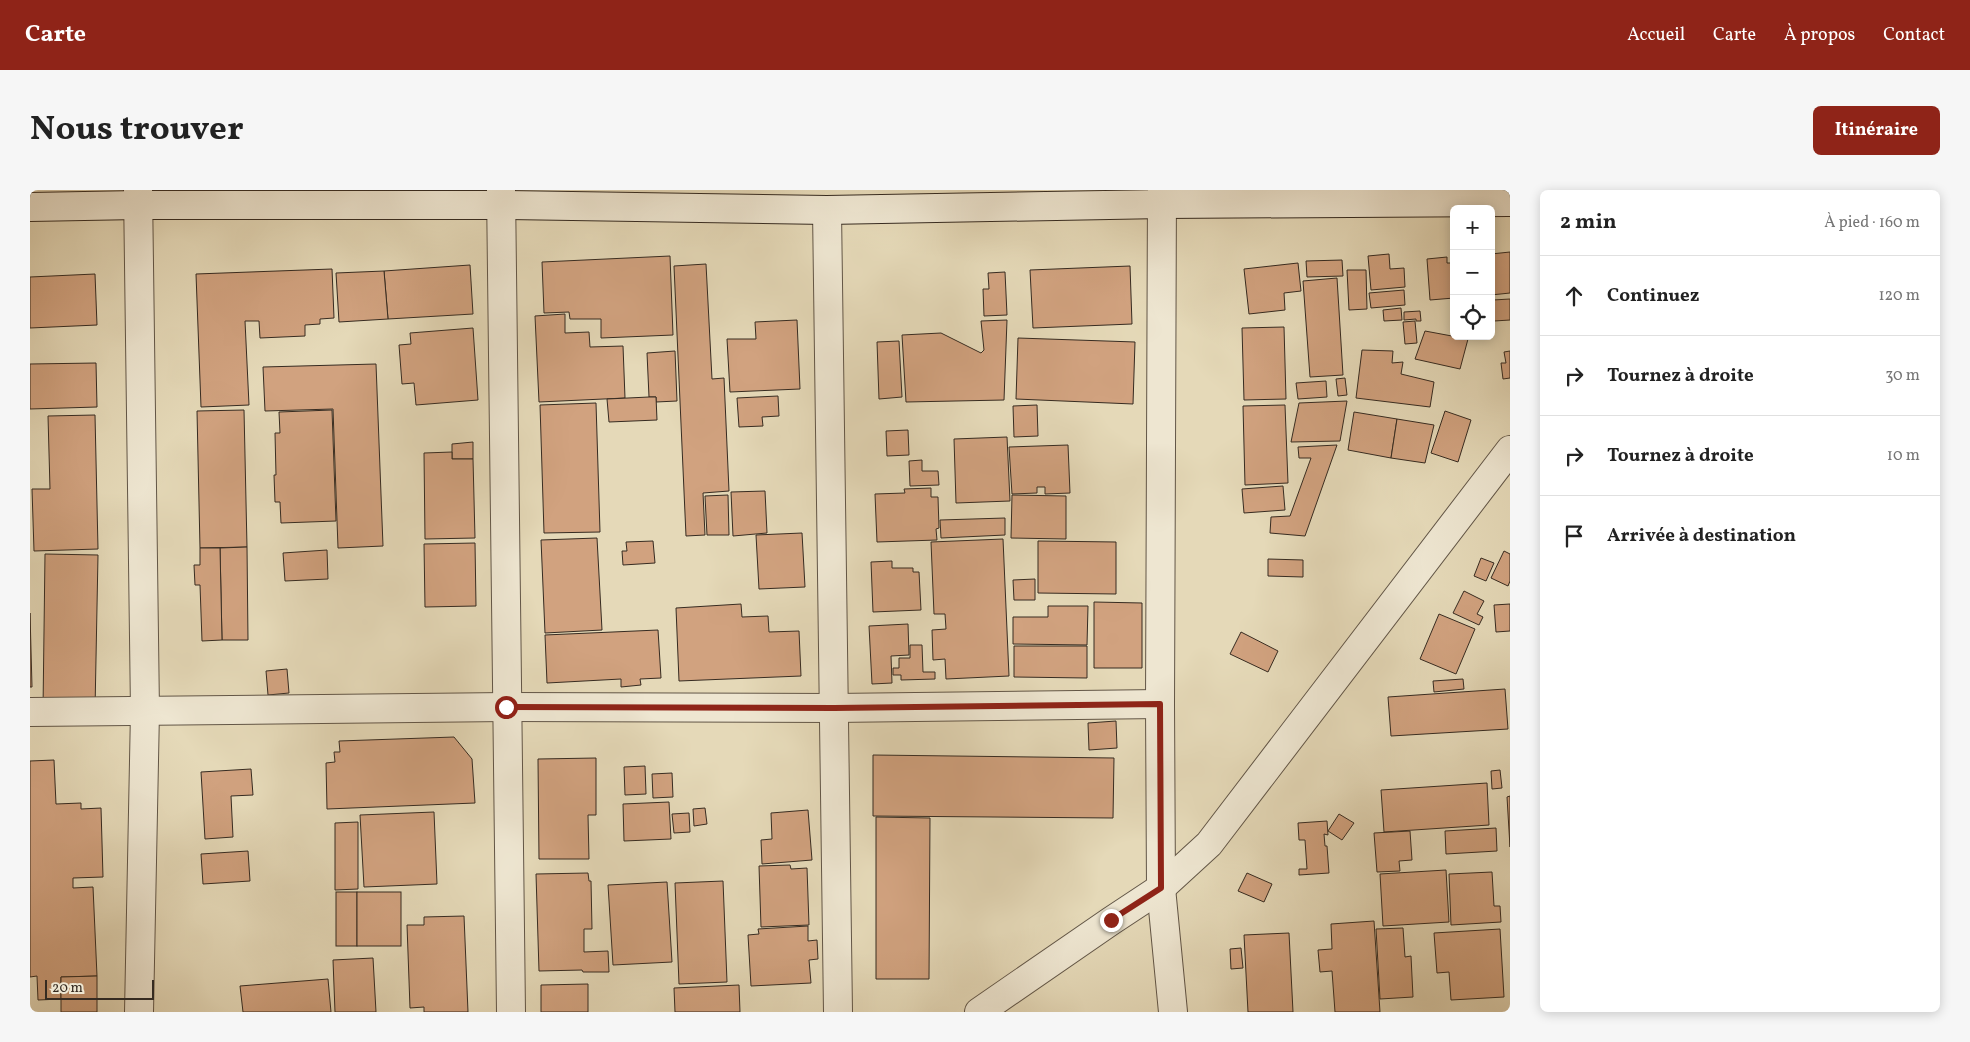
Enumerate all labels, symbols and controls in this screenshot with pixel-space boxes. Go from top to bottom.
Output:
text: Carte [25,18,86,52]
text: Accueil [1627,23,1685,48]
text: Carte [1713,23,1756,48]
text: À propos [1784,23,1855,48]
text: Contact [1883,23,1945,48]
text: Nous trouver [30,106,244,154]
button: Itinéraire [1813,106,1940,155]
map controls [1450,205,1495,340]
button: + [1450,205,1495,250]
text: 2 min [1560,208,1617,237]
text: À pied · 160 m [1824,212,1920,234]
button: − [1450,250,1495,295]
icon: ahead [1560,282,1588,310]
text: Continuez [1607,283,1699,309]
text: 120 m [1878,285,1920,307]
button: locate [1450,295,1495,340]
icon: right [1560,362,1588,390]
text: Tournez à droite [1607,363,1754,389]
text: 30 m [1885,365,1920,387]
icon: right [1560,442,1588,470]
text: Tournez à droite [1607,443,1754,469]
text: 10 m [1887,445,1920,467]
icon: arrive [1560,522,1588,550]
text: Arrivée à destination [1607,523,1796,549]
route start [495,696,518,719]
route end [1100,909,1123,932]
scale bar [45,977,154,1000]
text: 20 m [52,979,83,998]

